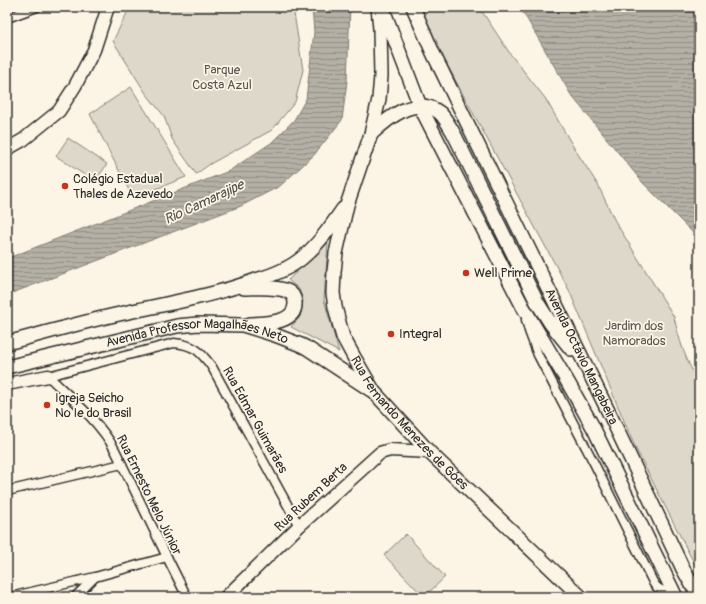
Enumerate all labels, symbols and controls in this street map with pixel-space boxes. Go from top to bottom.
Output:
park label: Parque Costa Azul [192,62,252,93]
place label: Colégio Estadual Thales de Azevedo [73,171,173,202]
water label: Rio Camarajipe [161,175,248,228]
marker: Colégio Estadual Thales de Azevedo [60,181,70,191]
place label: Well Prime [474,265,533,281]
marker: Well Prime [461,268,471,278]
street label: Avenida Octávio Mangabeira [541,286,621,427]
street label: Avenida Professor Magalhães Neto [104,316,291,351]
park label: Jardim dos Namorados [603,318,666,349]
place label: Integral [399,326,442,342]
marker: Integral [386,329,396,339]
street label: Rua Fernando Menezes de Góes [347,353,472,493]
street label: Rua Edmar Guimarães [219,364,291,476]
place label: Igreja Seicho No Ie do Brasil [55,390,132,421]
marker: Igreja Seicho No Ie do Brasil [42,400,52,410]
street label: Rua Ernesto Melo Júnior [113,432,185,558]
street label: Rua Rubem Berta [271,459,351,535]

